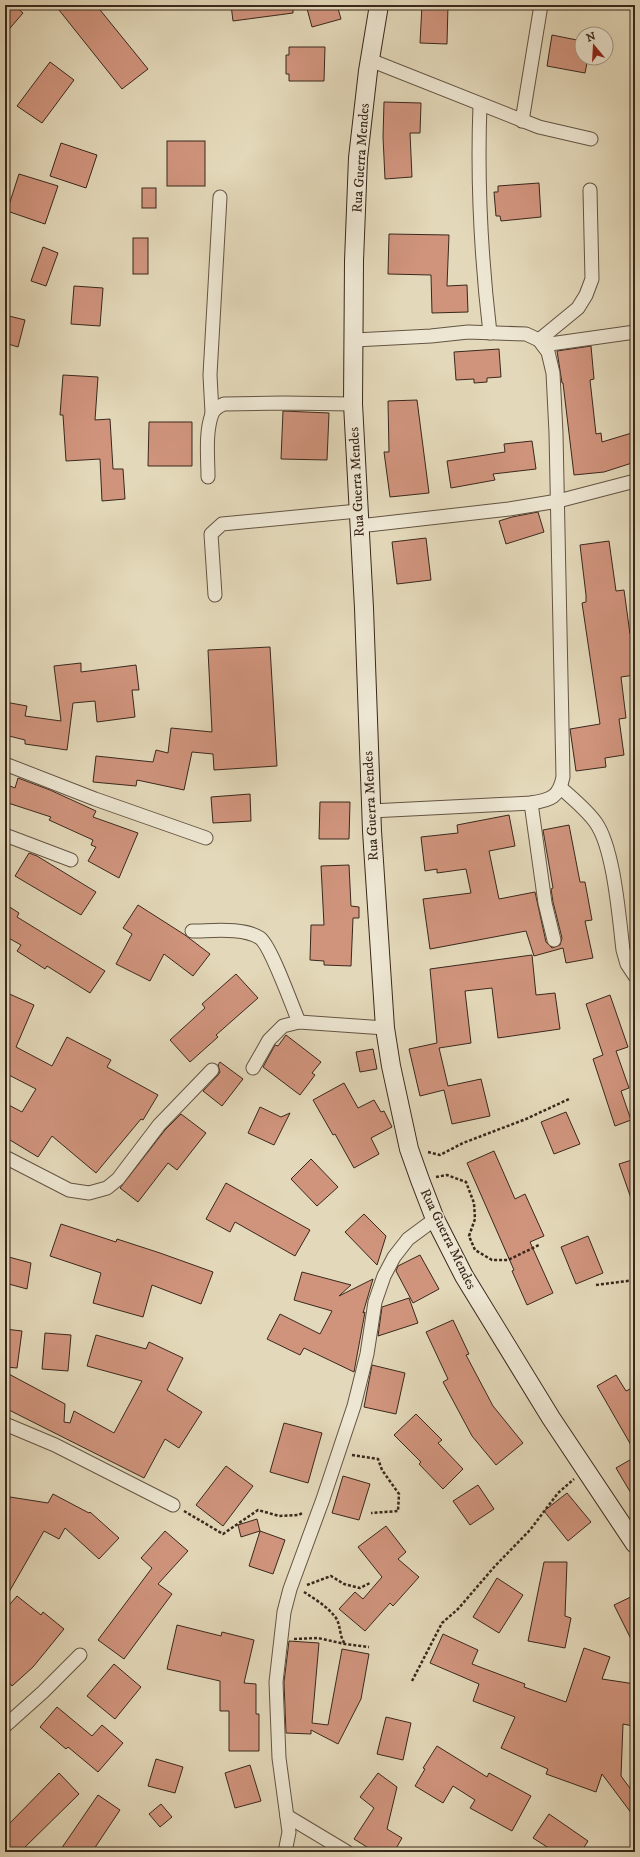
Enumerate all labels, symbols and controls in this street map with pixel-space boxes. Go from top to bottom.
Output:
north arrow [574,26,614,66]
text: N [585,29,598,45]
street label: Rua Guerra Mendes [348,102,374,213]
street label: Rua Guerra Mendes [345,426,369,537]
street label: Rua Guerra Mendes [359,750,383,861]
street label: Rua Guerra Mendes [416,1186,480,1293]

